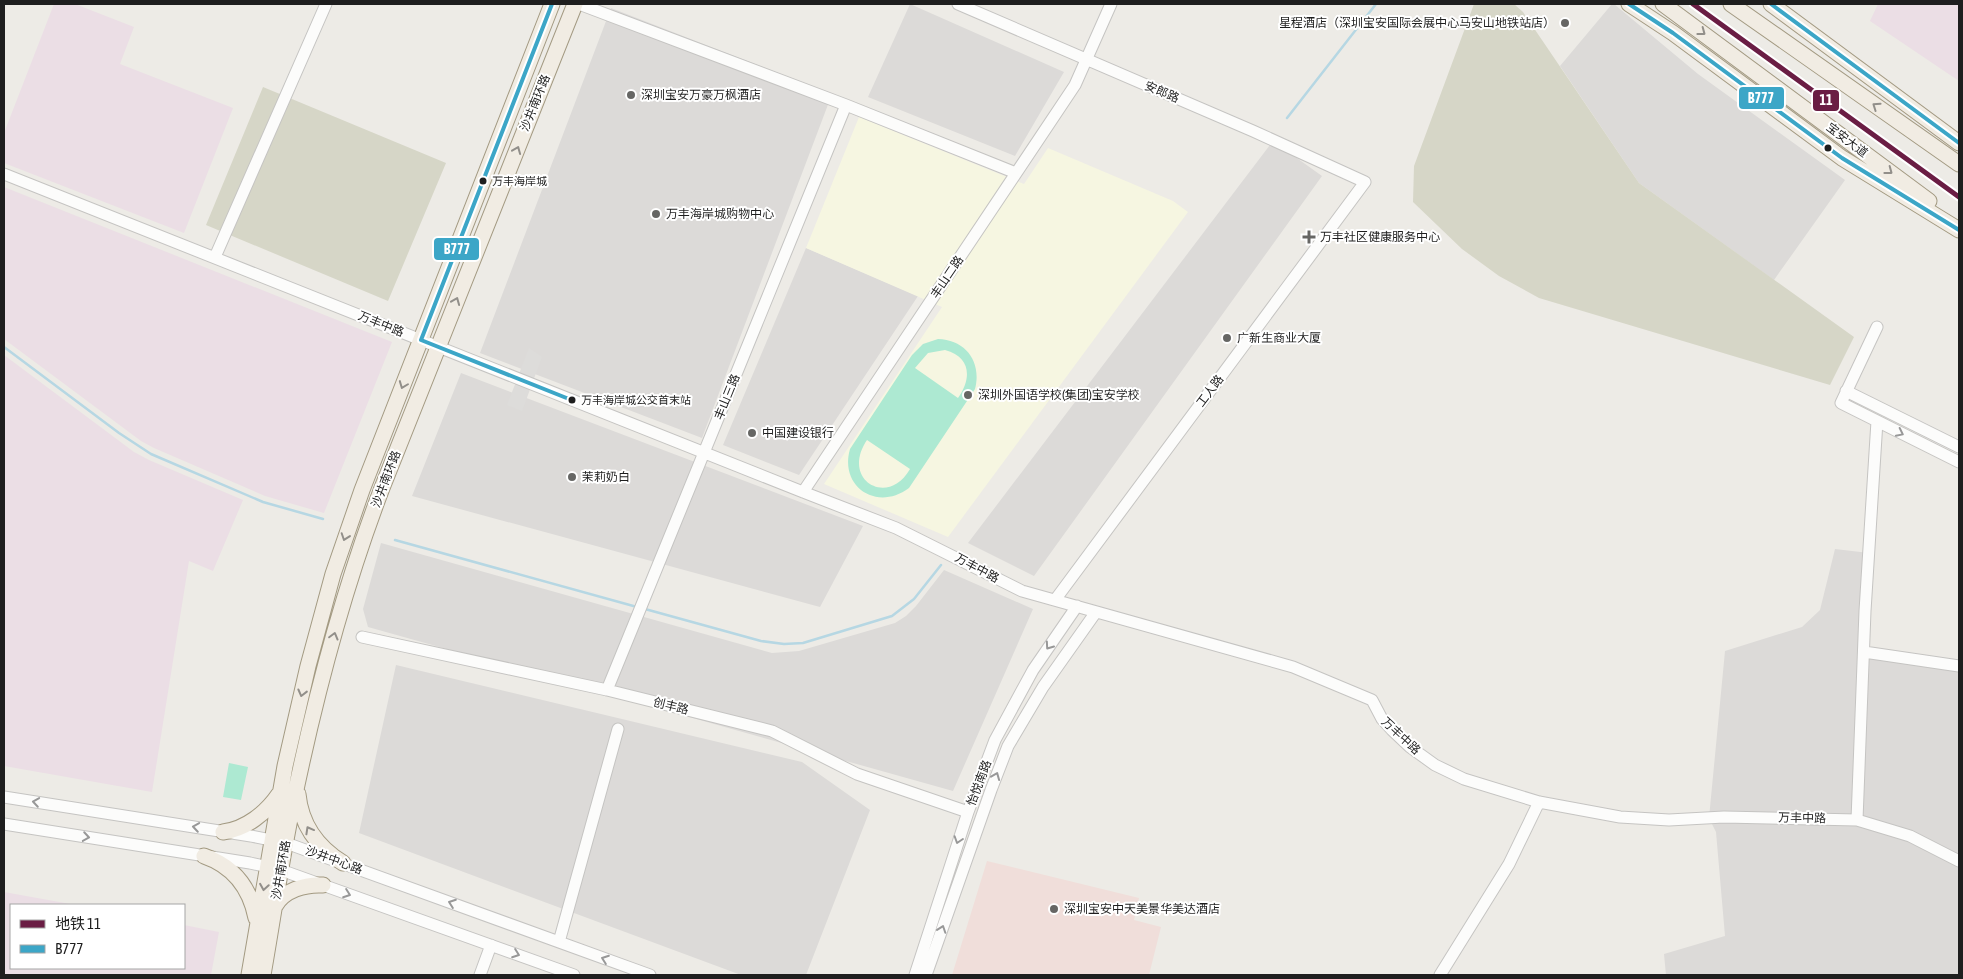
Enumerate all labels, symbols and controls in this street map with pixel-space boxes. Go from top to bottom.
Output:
place label: 星程酒店（深圳宝安国际会展中心马安山地铁站店） [1279,16,1555,30]
marker: 星程酒店（深圳宝安国际会展中心马安山地铁站店） [1559,17,1571,29]
one-way arrow [1696,27,1705,35]
street label: 沙井南环路 [517,73,553,133]
street label: 安郎路 [1143,79,1181,105]
line badge: B777 [1738,86,1785,110]
place label: 深圳宝安万豪万枫酒店 [641,88,761,102]
marker: 深圳宝安万豪万枫酒店 [625,89,637,101]
line badge: 11 [1812,89,1840,112]
text: B777 [1748,90,1774,106]
text: 11 [1819,92,1833,108]
one-way arrow [1873,102,1882,112]
street label: 宝安大道 [1824,120,1870,160]
unlabelled marker [1823,143,1833,153]
one-way arrow [510,146,521,155]
one-way arrow [1883,166,1892,174]
place label: 万丰海岸城 [492,175,547,187]
marker: 万丰海岸城 [478,176,488,186]
place label: 万丰海岸城购物中心 [666,207,774,221]
marker: 万丰海岸城购物中心 [650,208,662,220]
marker: 万丰社区健康服务中心 [1302,230,1316,244]
place label: 万丰社区健康服务中心 [1320,230,1440,244]
line badge: B777 [433,237,480,261]
text: B777 [444,241,470,257]
street label: 丰山二路 [928,253,966,301]
one-way arrow [450,297,461,306]
street label: 万丰中路 [356,309,406,339]
place label: 广新生商业大厦 [1237,331,1321,345]
marker: 广新生商业大厦 [1221,332,1233,344]
street label: 丰山三路 [712,372,742,422]
street label: 工人路 [1194,372,1226,410]
one-way arrow [399,380,409,389]
place label: 深圳外国语学校(集团)宝安学校 [978,388,1140,402]
marker: 深圳外国语学校(集团)宝安学校 [962,389,974,401]
place label: 万丰海岸城公交首末站 [581,394,691,406]
marker: 万丰海岸城公交首末站 [567,395,577,405]
place label: 中国建设银行 [762,426,834,440]
marker: 中国建设银行 [746,427,758,439]
one-way arrow [1895,427,1904,437]
street label: 沙井南环路 [369,448,403,510]
place label: 茉莉奶白 [582,470,630,484]
marker: 茉莉奶白 [566,471,578,483]
one-way arrow [341,532,351,541]
street label: 万丰中路 [953,551,1001,585]
one-way arrow [328,633,338,641]
one-way arrow [1046,641,1055,650]
one-way arrow [297,689,308,698]
street label: 创丰路 [652,695,690,717]
street label: 万丰中路 [1379,715,1423,757]
street label: 怡悦南路 [964,758,994,808]
one-way arrow [990,772,1001,781]
one-way arrow [31,797,40,807]
street label: 万丰中路 [1778,811,1826,825]
one-way arrow [192,823,201,833]
one-way arrow [305,826,315,835]
one-way arrow [83,831,91,842]
one-way arrow [954,836,964,844]
street label: 沙井南环路 [269,839,293,901]
street label: 沙井中心路 [303,843,365,877]
one-way arrow [259,883,269,891]
one-way arrow [342,888,351,898]
one-way arrow [448,899,457,909]
place label: 深圳宝安中天美景华美达酒店 [1064,902,1220,916]
marker: 深圳宝安中天美景华美达酒店 [1048,903,1060,915]
legend [10,904,185,969]
text: 地铁 11 [55,915,101,932]
one-way arrow [936,925,946,934]
text: B777 [55,940,83,957]
one-way arrow [512,948,520,958]
one-way arrow [601,955,609,965]

